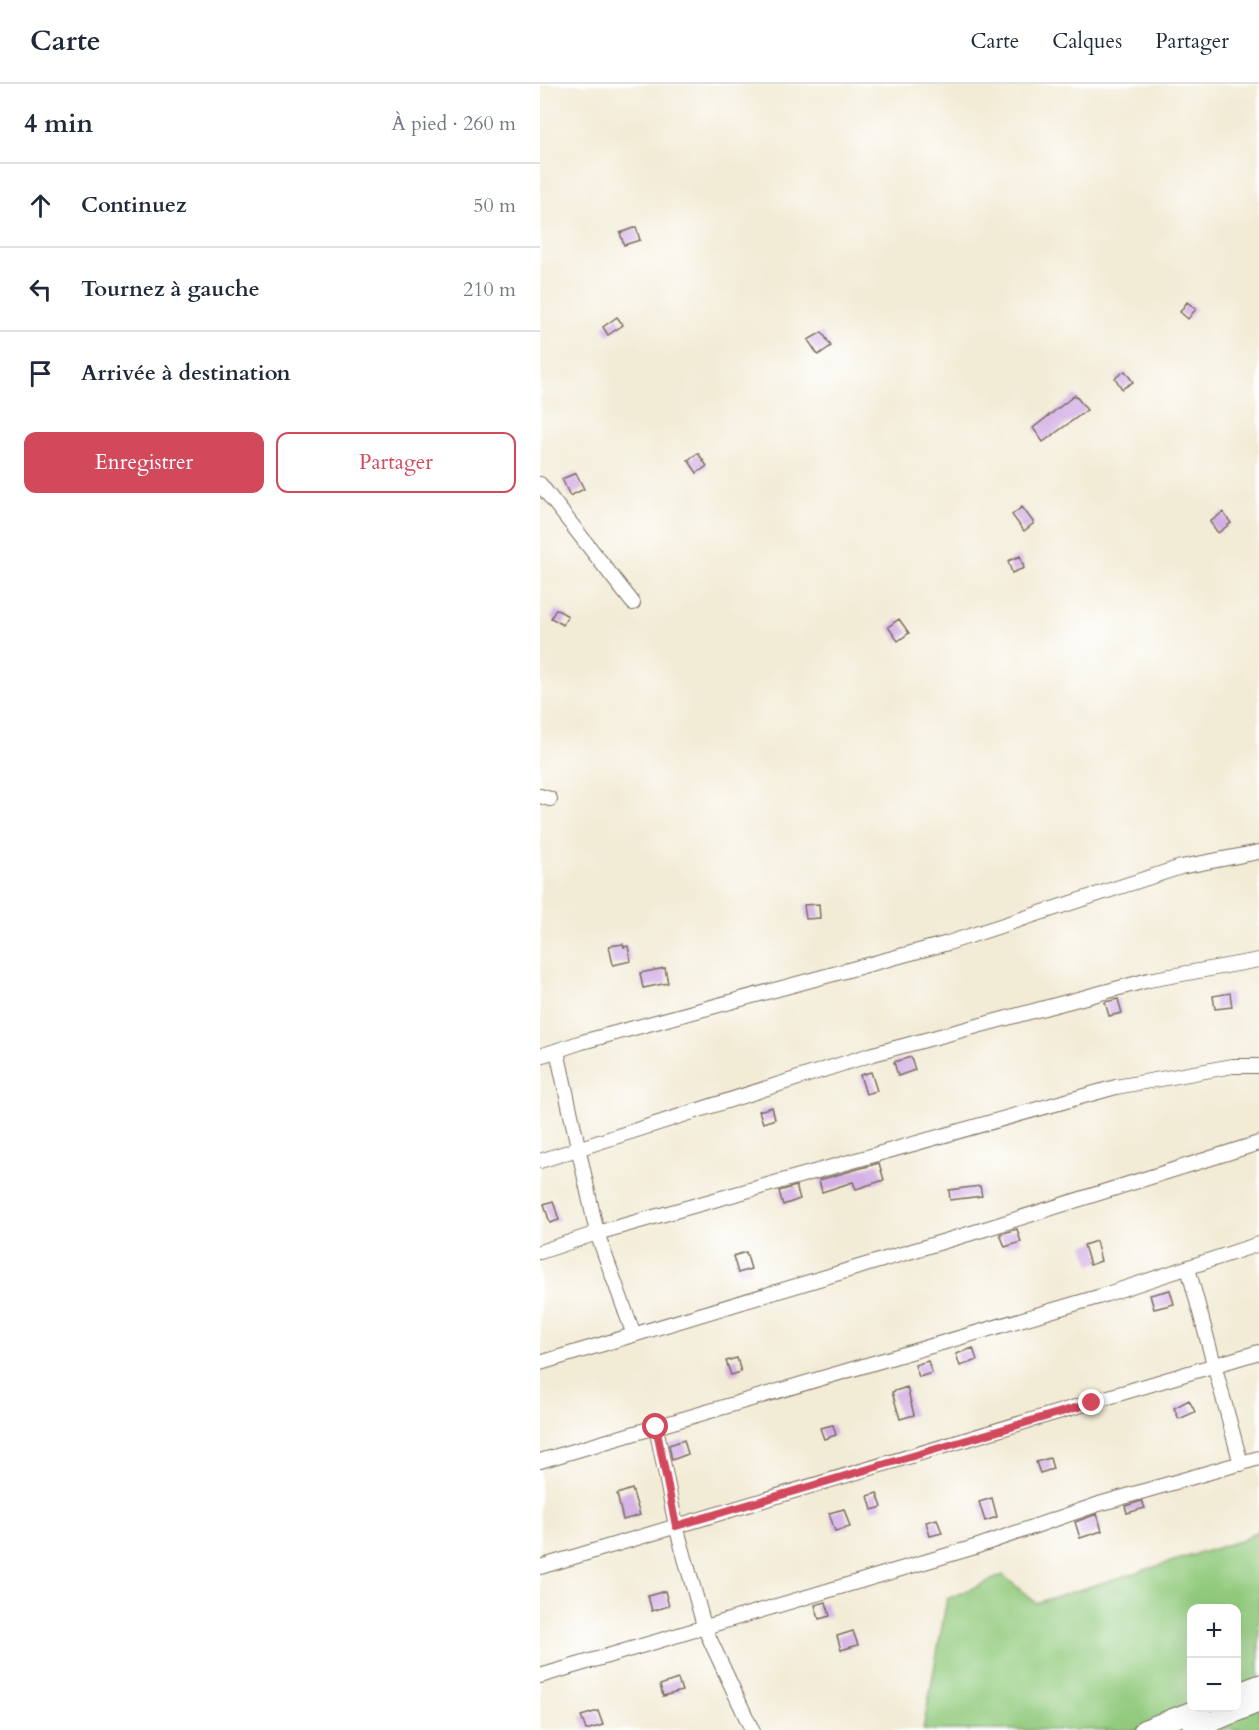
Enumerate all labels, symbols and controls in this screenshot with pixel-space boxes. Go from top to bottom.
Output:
text: Carte [30,22,101,60]
text: Carte [970,27,1019,56]
text: Calques [1052,27,1122,56]
text: Partager [1155,27,1229,56]
text: 4 min [24,106,93,141]
text: À pied · 260 m [392,110,516,137]
icon: ahead [24,189,57,222]
text: Continuez [81,190,187,220]
text: 50 m [473,192,516,219]
icon: left [24,273,57,306]
text: Tournez à gauche [81,274,260,304]
text: 210 m [463,276,516,303]
icon: arrive [24,357,57,390]
text: Arrivée à destination [81,358,291,388]
button: Enregistrer [24,432,264,493]
button: Partager [276,432,516,493]
route end [1078,1389,1104,1415]
route start [642,1413,668,1439]
map controls [1187,1604,1241,1712]
button: + [1187,1604,1241,1658]
button: − [1187,1658,1241,1712]

